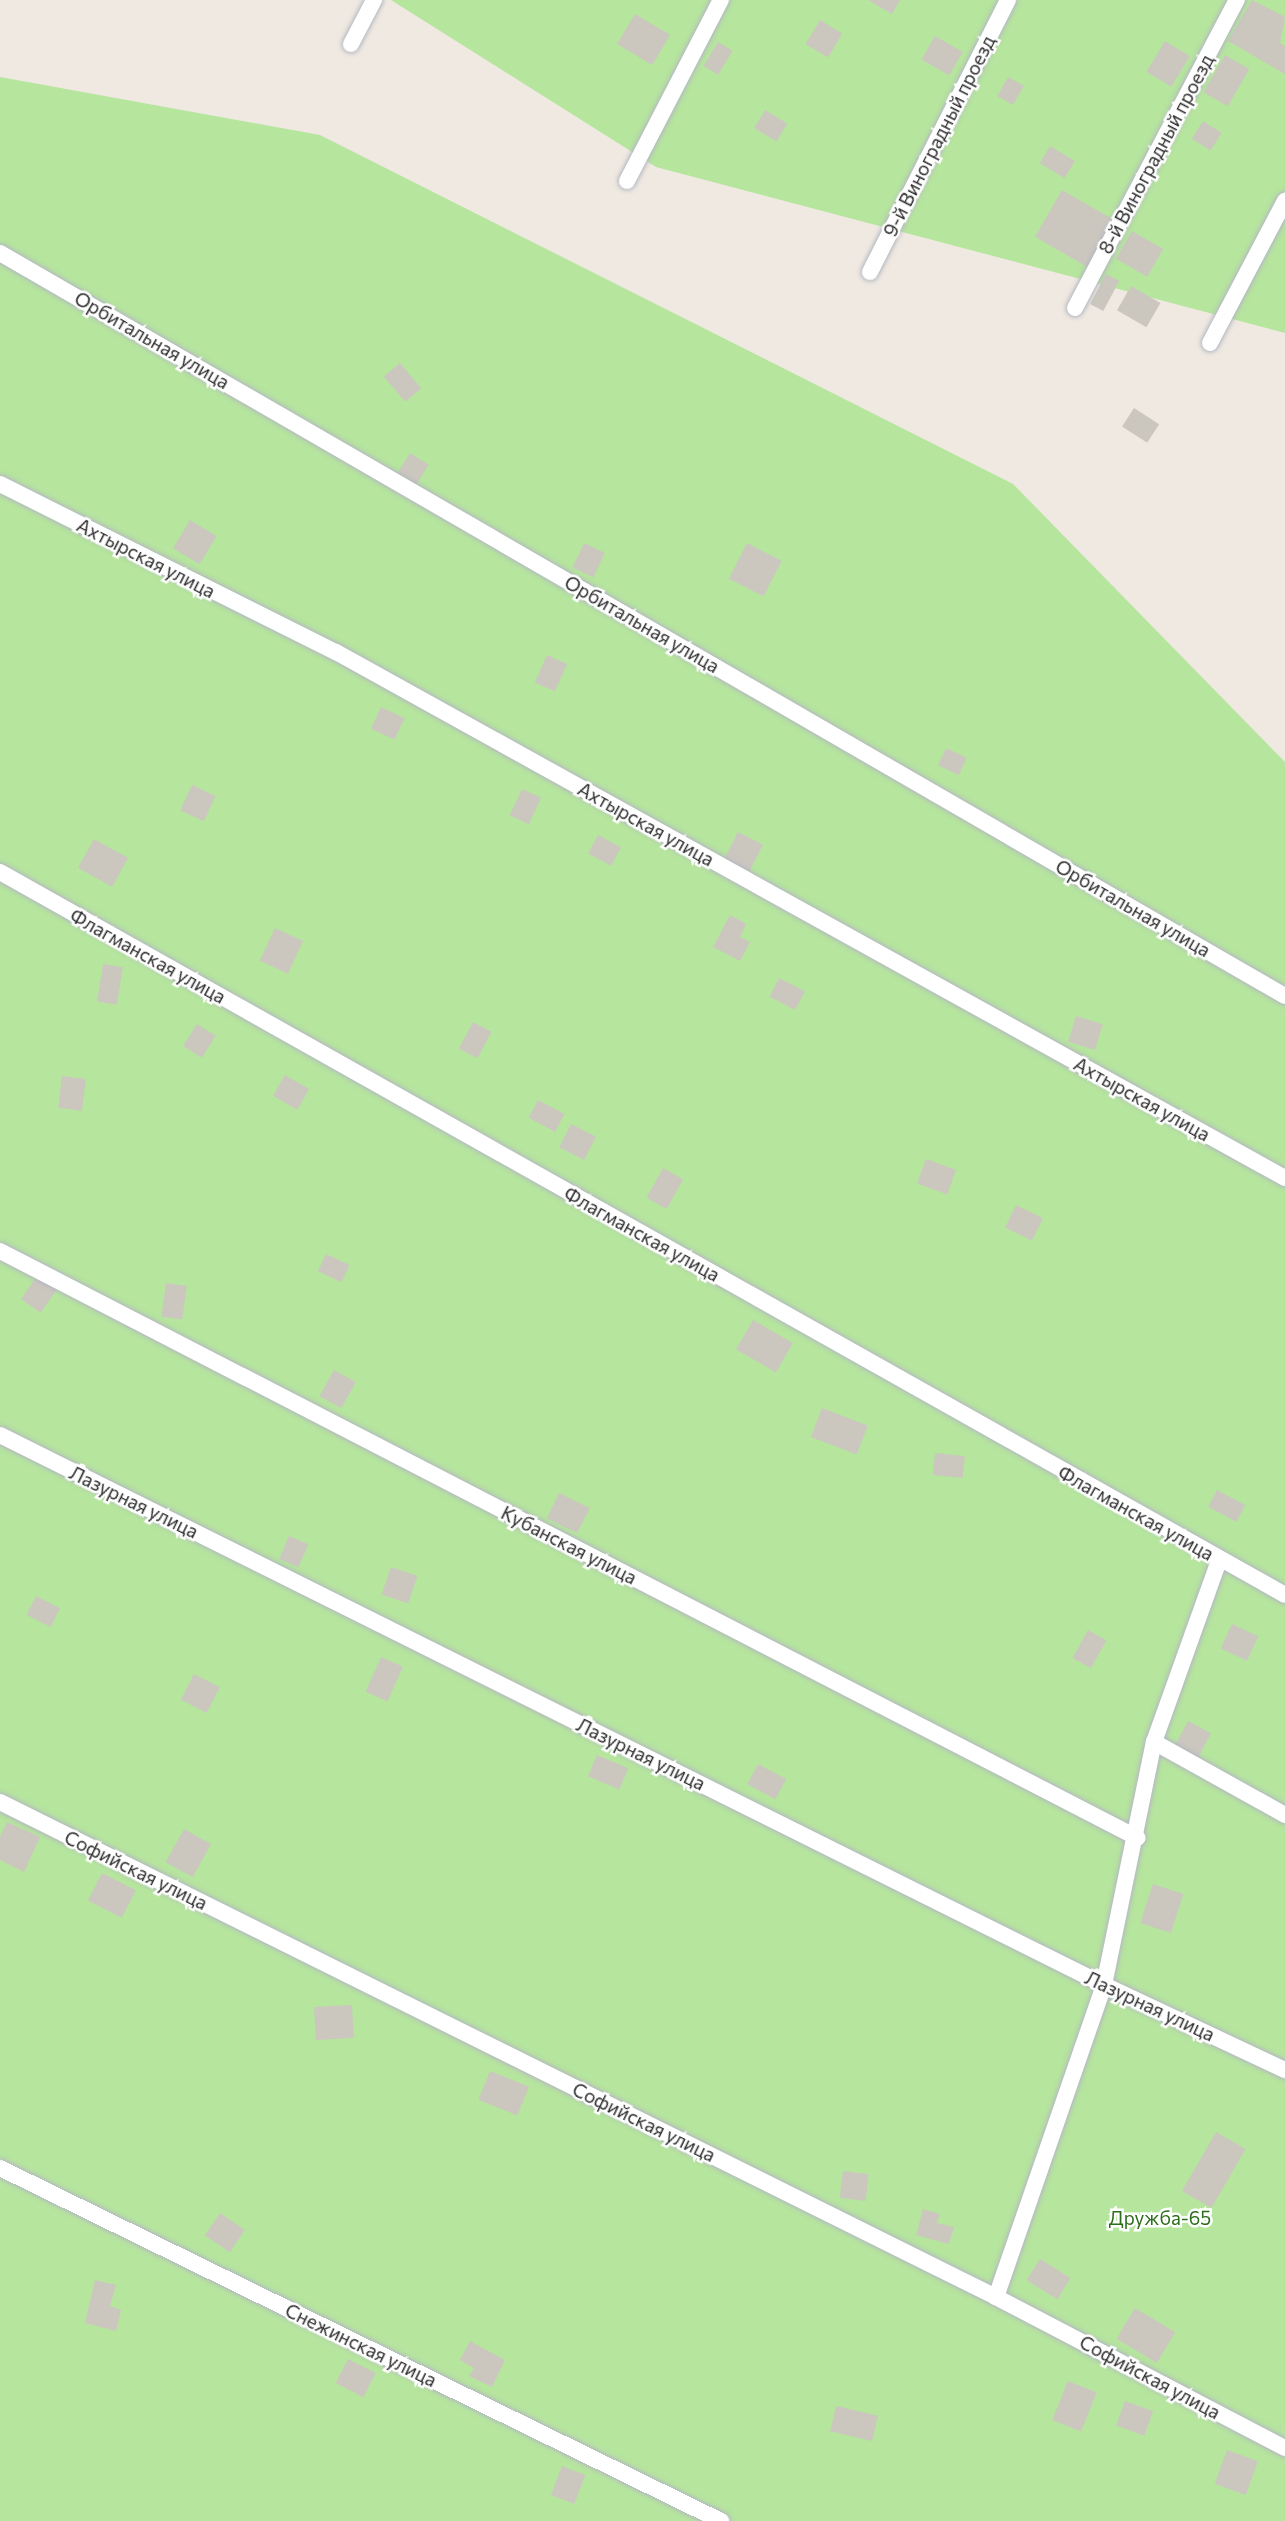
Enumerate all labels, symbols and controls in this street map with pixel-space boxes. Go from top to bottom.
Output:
street label: 9-й Виноградный проезд [878,32,1000,240]
street label: 8-й Виноградный проезд [1094,50,1218,258]
street label: Орбитальная улица [71,286,233,394]
street label: Ахтырская улица [73,513,219,603]
street label: Орбитальная улица [561,570,723,678]
street label: Ахтырская улица [574,777,718,871]
street label: Орбитальная улица [1052,854,1214,962]
street label: Флагманская улица [66,904,230,1008]
street label: Ахтырская улица [1070,1052,1214,1146]
street label: Флагманская улица [560,1182,724,1286]
street label: Лазурная улица [66,1461,202,1543]
street label: Флагманская улица [1054,1461,1218,1565]
street label: Кубанская улица [497,1501,641,1589]
street label: Лазурная улица [573,1713,709,1795]
street label: Софийская улица [61,1826,211,1914]
street label: Лазурная улица [1082,1966,1218,2046]
street label: Софийская улица [569,2078,719,2166]
park label: Дружба-65 [1109,2207,1211,2229]
street label: Снежинская улица [282,2298,440,2392]
street label: Софийская улица [1076,2330,1224,2424]

